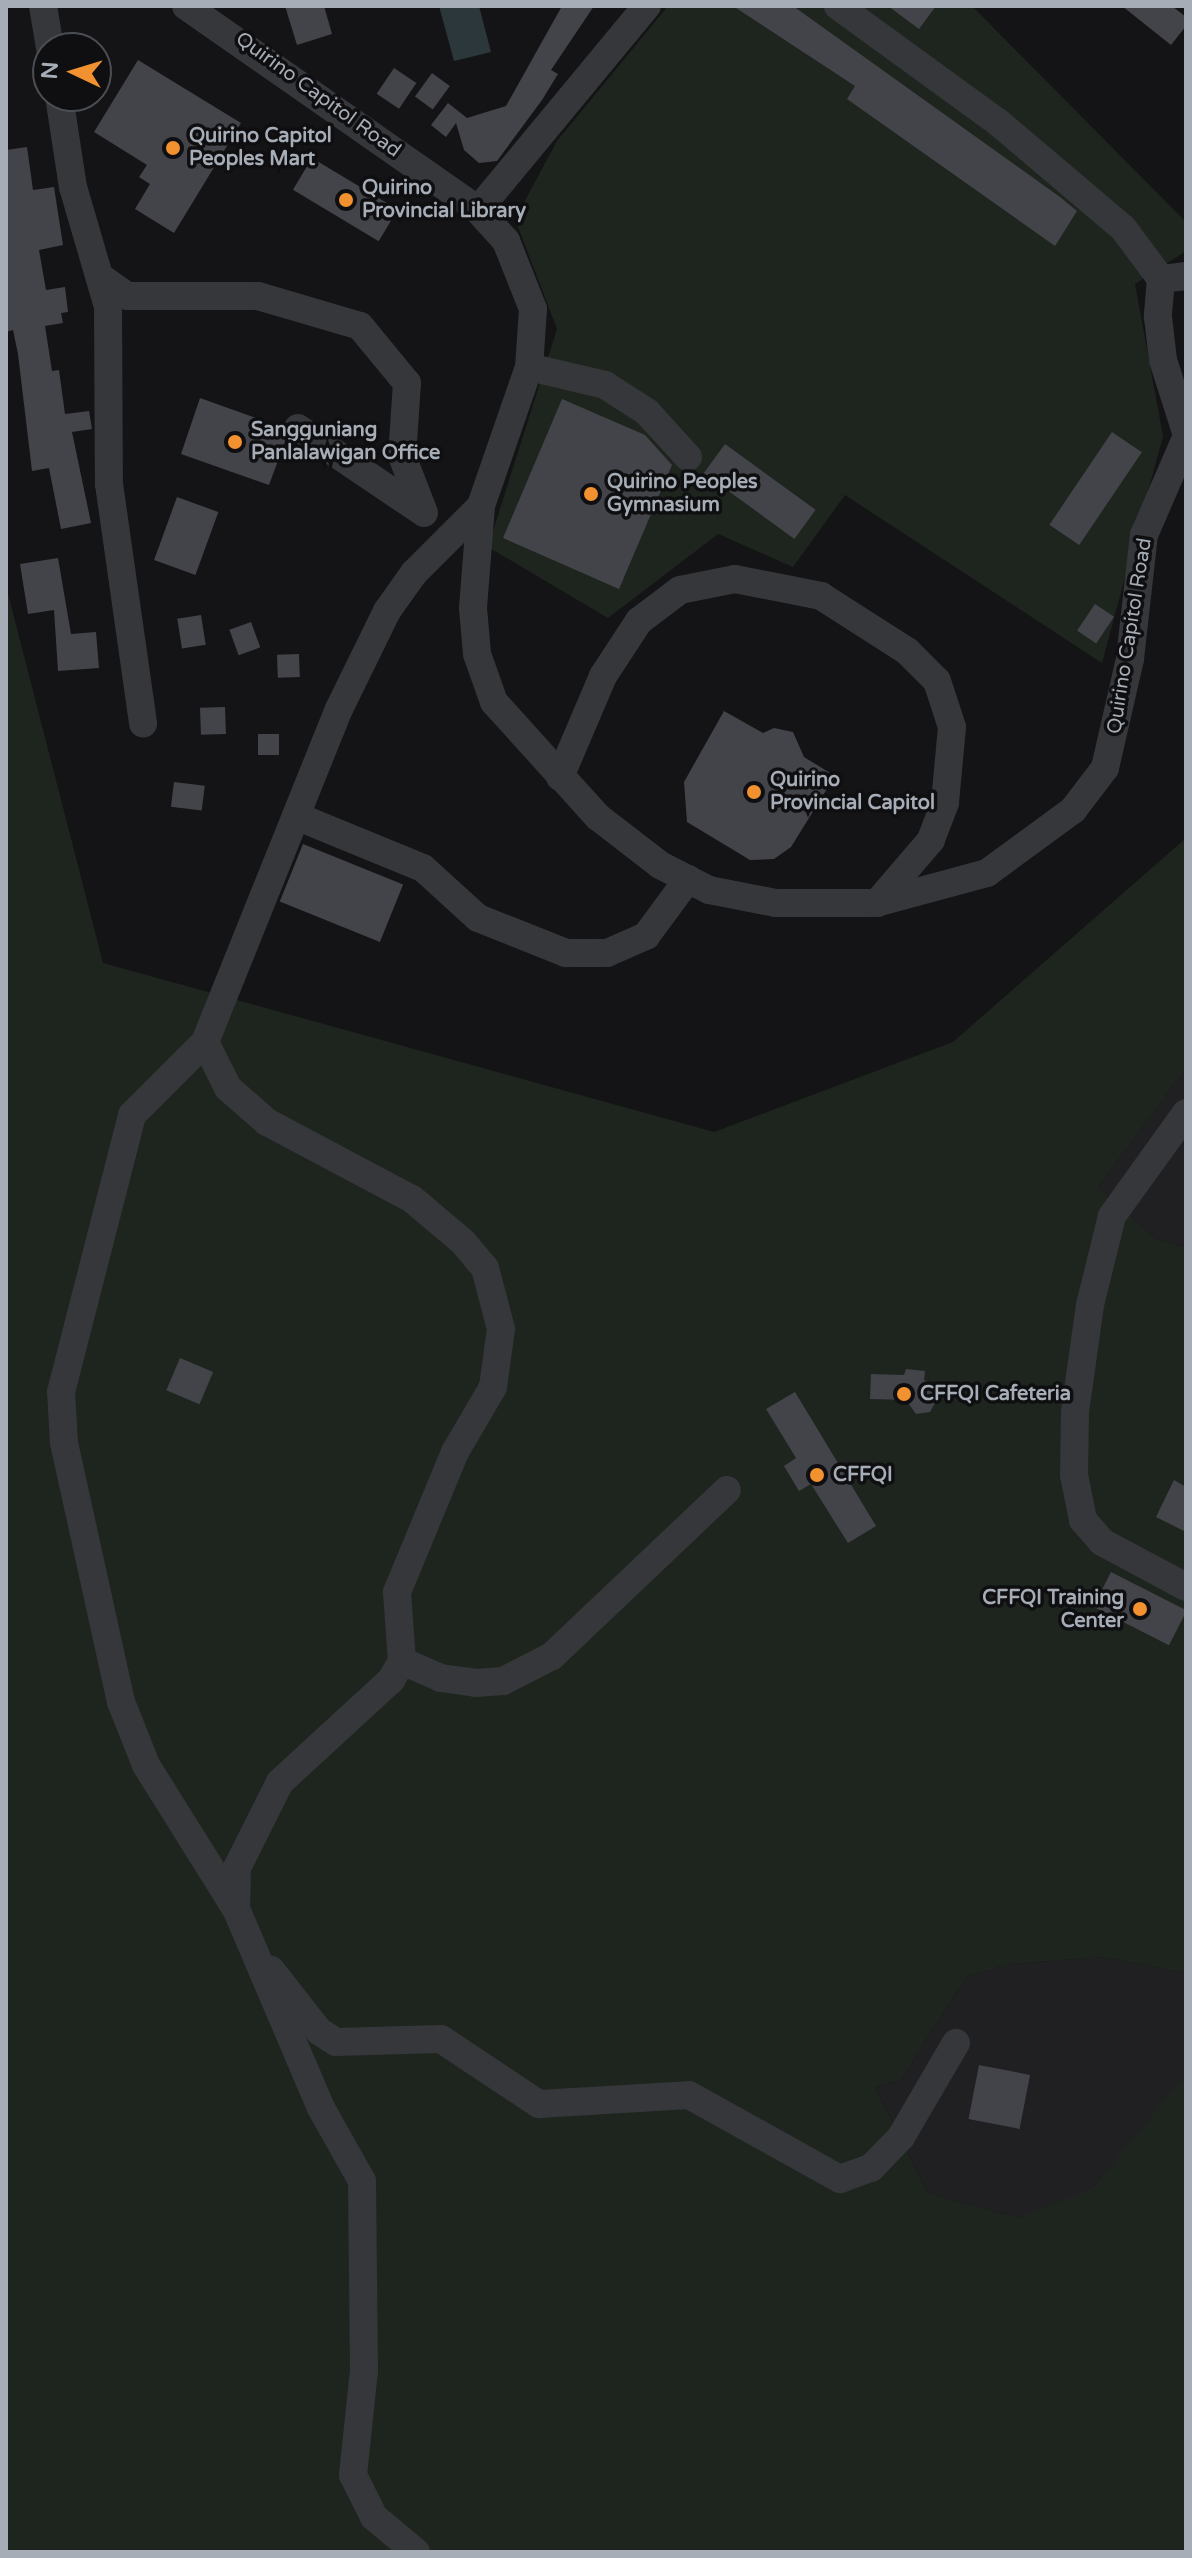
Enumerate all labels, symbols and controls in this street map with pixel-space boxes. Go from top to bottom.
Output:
street label: Quirino Capitol Road [231,27,405,163]
north arrow [32,32,112,112]
text: N [36,61,64,80]
place label: Quirino Capitol Peoples Mart [189,124,332,171]
marker: Quirino Capitol Peoples Mart [164,139,182,157]
place label: Quirino Provincial Library [362,176,526,223]
marker: Quirino Provincial Library [337,191,355,209]
place label: Sangguniang Panlalawigan Office [251,418,440,465]
marker: Sangguniang Panlalawigan Office [226,433,244,451]
place label: Quirino Peoples Gymnasium [607,470,758,517]
marker: Quirino Peoples Gymnasium [582,485,600,503]
street label: Quirino Capitol Road [1103,536,1157,736]
place label: Quirino Provincial Capitol [770,768,935,815]
marker: Quirino Provincial Capitol [745,783,763,801]
place label: CFFQI Cafeteria [920,1382,1071,1406]
marker: CFFQI Cafeteria [895,1385,913,1403]
place label: CFFQI [833,1463,893,1487]
marker: CFFQI [808,1466,826,1484]
place label: CFFQI Training Center [982,1586,1124,1633]
marker: CFFQI Training Center [1131,1600,1149,1618]

